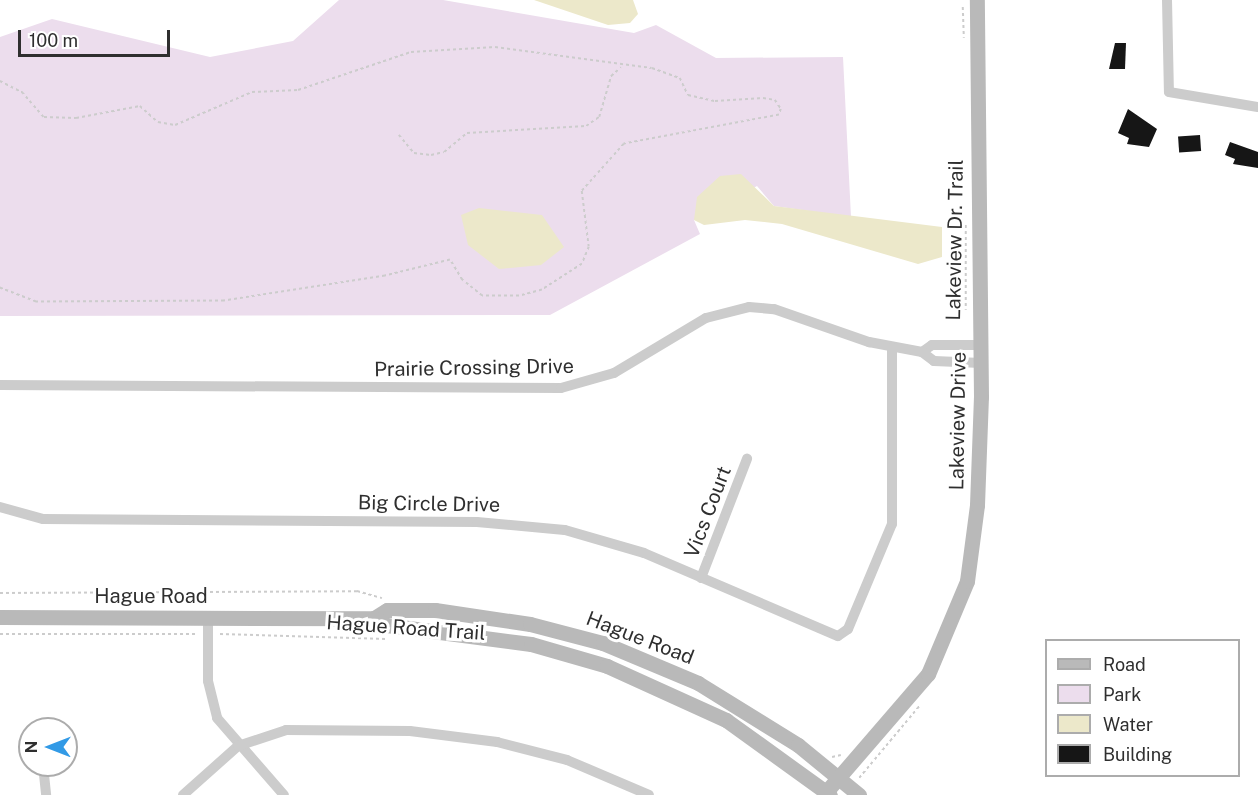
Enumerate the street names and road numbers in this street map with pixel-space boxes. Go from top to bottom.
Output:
street label: Lakeview Dr. Trail [942,159,968,321]
street label: Lakeview Drive [945,351,971,491]
street label: Prairie Crossing Drive [374,354,574,382]
street label: Vics Court [680,463,736,561]
street label: Big Circle Drive [358,491,500,517]
street label: Hague Road [94,584,208,608]
street label: Hague Road [583,606,697,670]
street label: Hague Road Trail [326,610,486,646]

